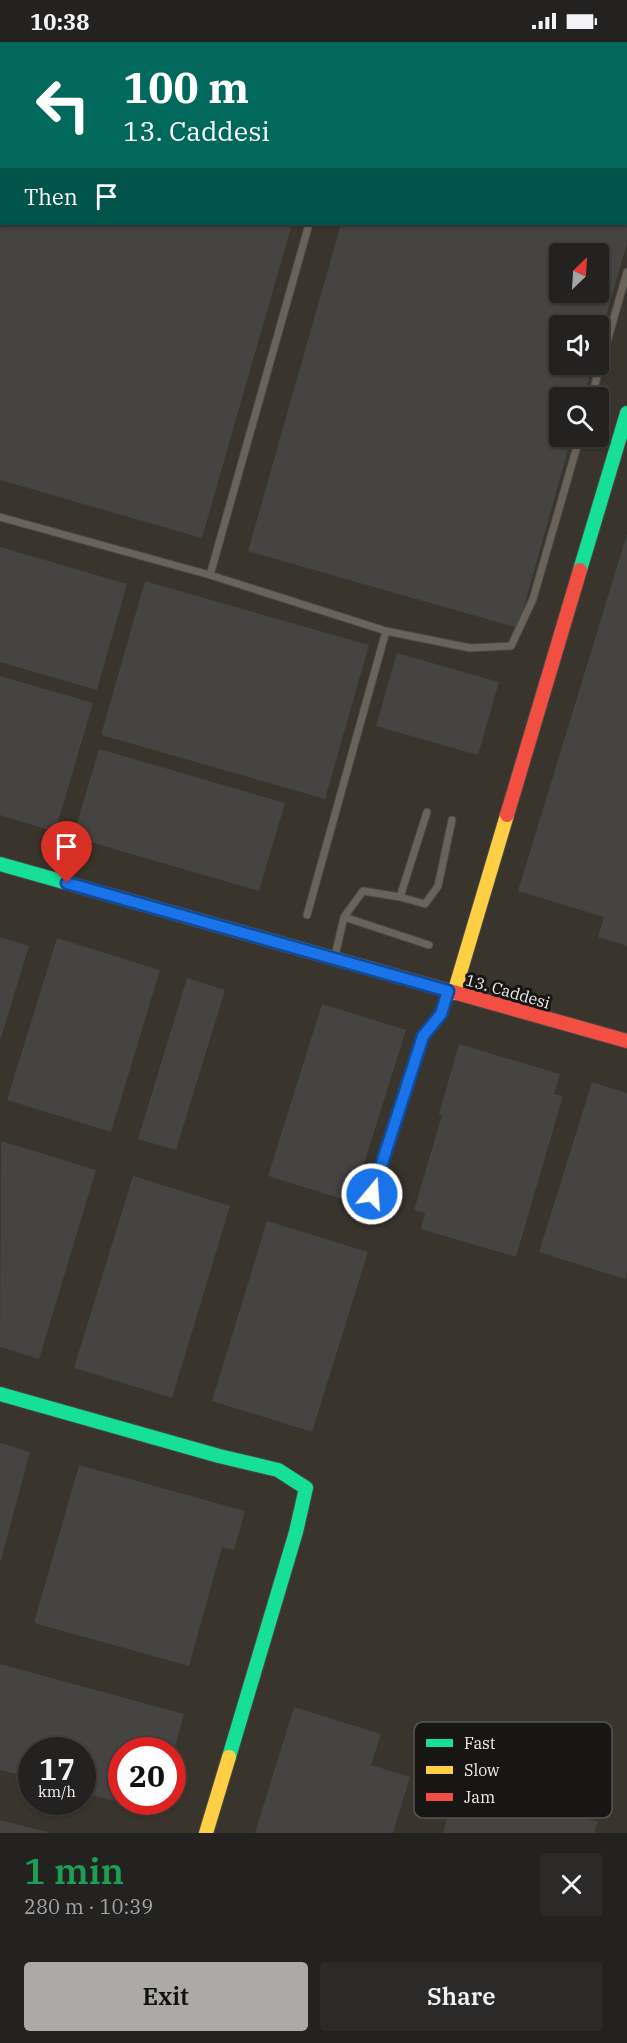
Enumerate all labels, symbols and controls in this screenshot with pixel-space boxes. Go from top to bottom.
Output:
text: 10:38 [30,7,89,36]
text: 100 m [123,60,249,115]
icon: left [24,66,102,144]
text: 13. Caddesi [123,113,270,148]
icon: arrive [90,180,123,213]
text: Then [24,182,78,211]
north arrow [549,243,609,303]
map controls [549,243,609,447]
button: sound [549,315,609,375]
button: search [549,387,609,447]
pin [41,821,92,883]
icon: arrive [50,830,83,863]
street label: 13. Caddesi [463,969,553,1013]
position arrow [340,1162,404,1226]
legend [414,1722,612,1818]
text: Fast [464,1733,496,1753]
speed limit sign: 20 [108,1737,186,1815]
text: 17 [39,1749,75,1788]
text: Slow [464,1760,500,1780]
text: km/h [38,1782,76,1801]
text: Jam [464,1787,495,1807]
text: 1 min [24,1847,124,1894]
button: close [540,1853,603,1916]
text: 280 m · 10:39 [24,1893,153,1920]
button: Exit [24,1962,308,2031]
button: Share [320,1962,603,2031]

